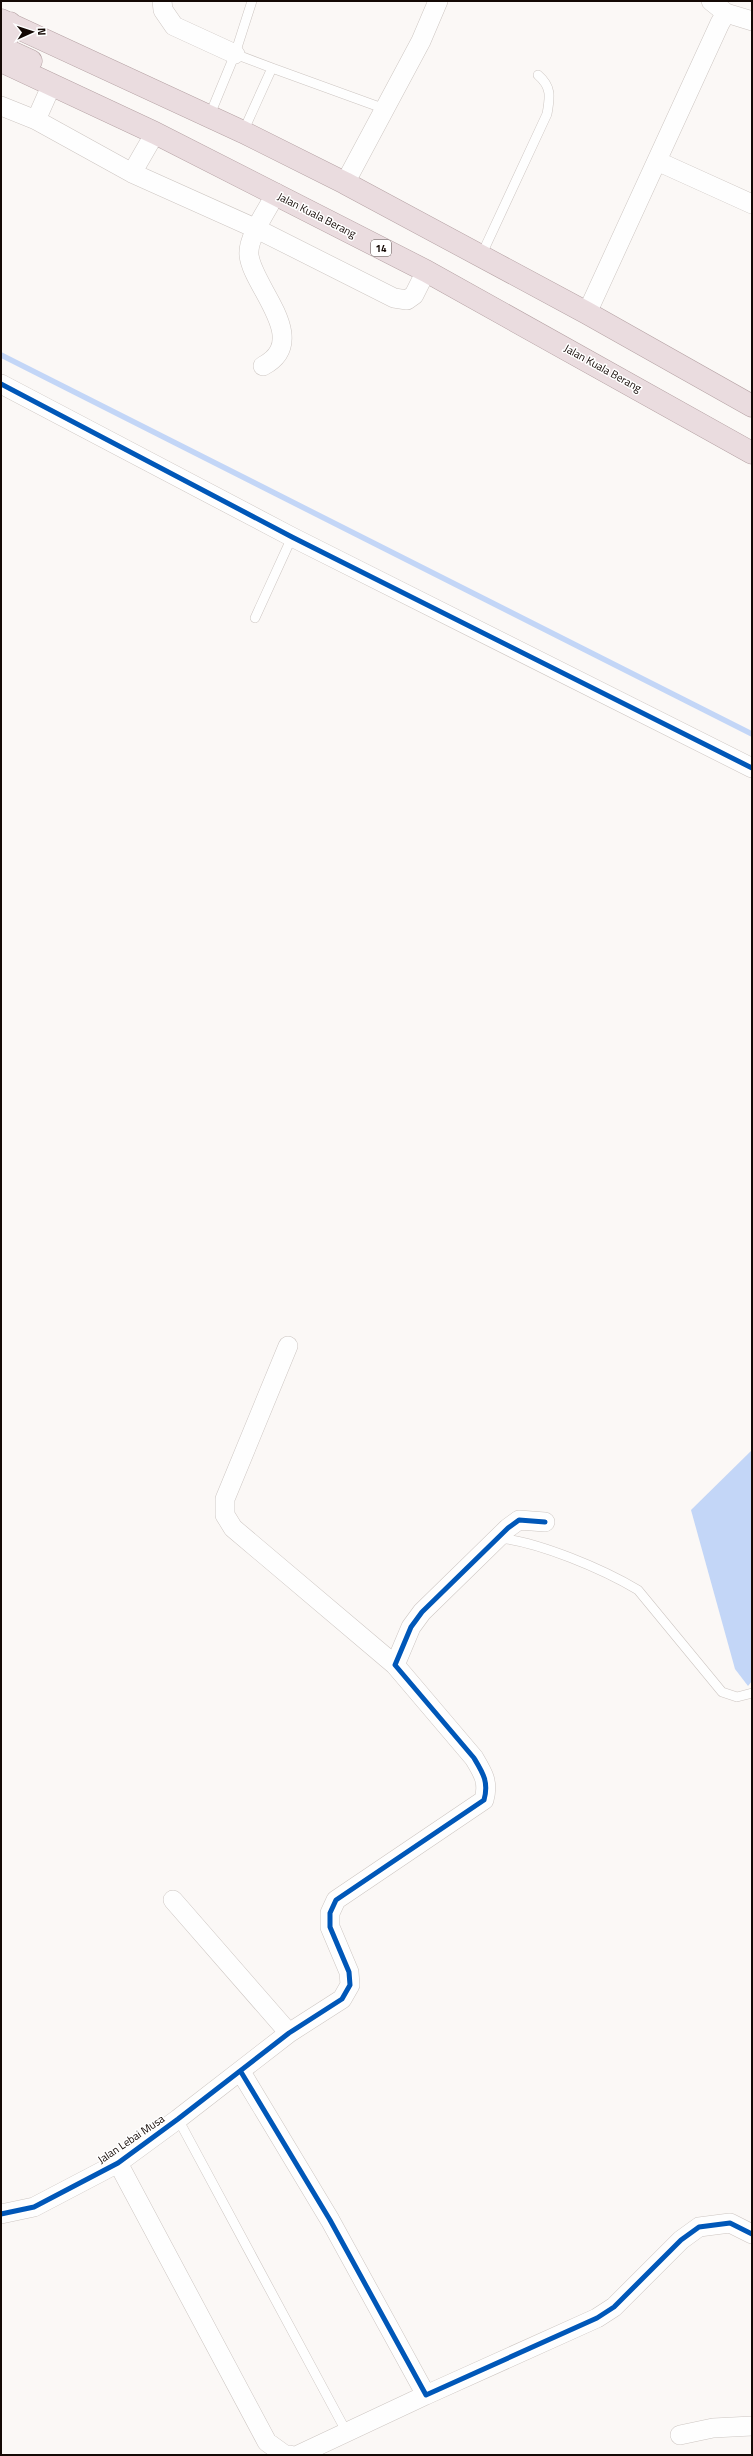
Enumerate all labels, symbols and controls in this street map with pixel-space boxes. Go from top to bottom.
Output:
north arrow [12,12,52,52]
text: N [34,27,50,36]
street label: Jalan Kuala Berang [275,188,359,242]
road number: 14 [371,240,391,256]
street label: Jalan Kuala Berang [561,340,645,396]
street label: Jalan Lebai Musa [94,2110,168,2167]

